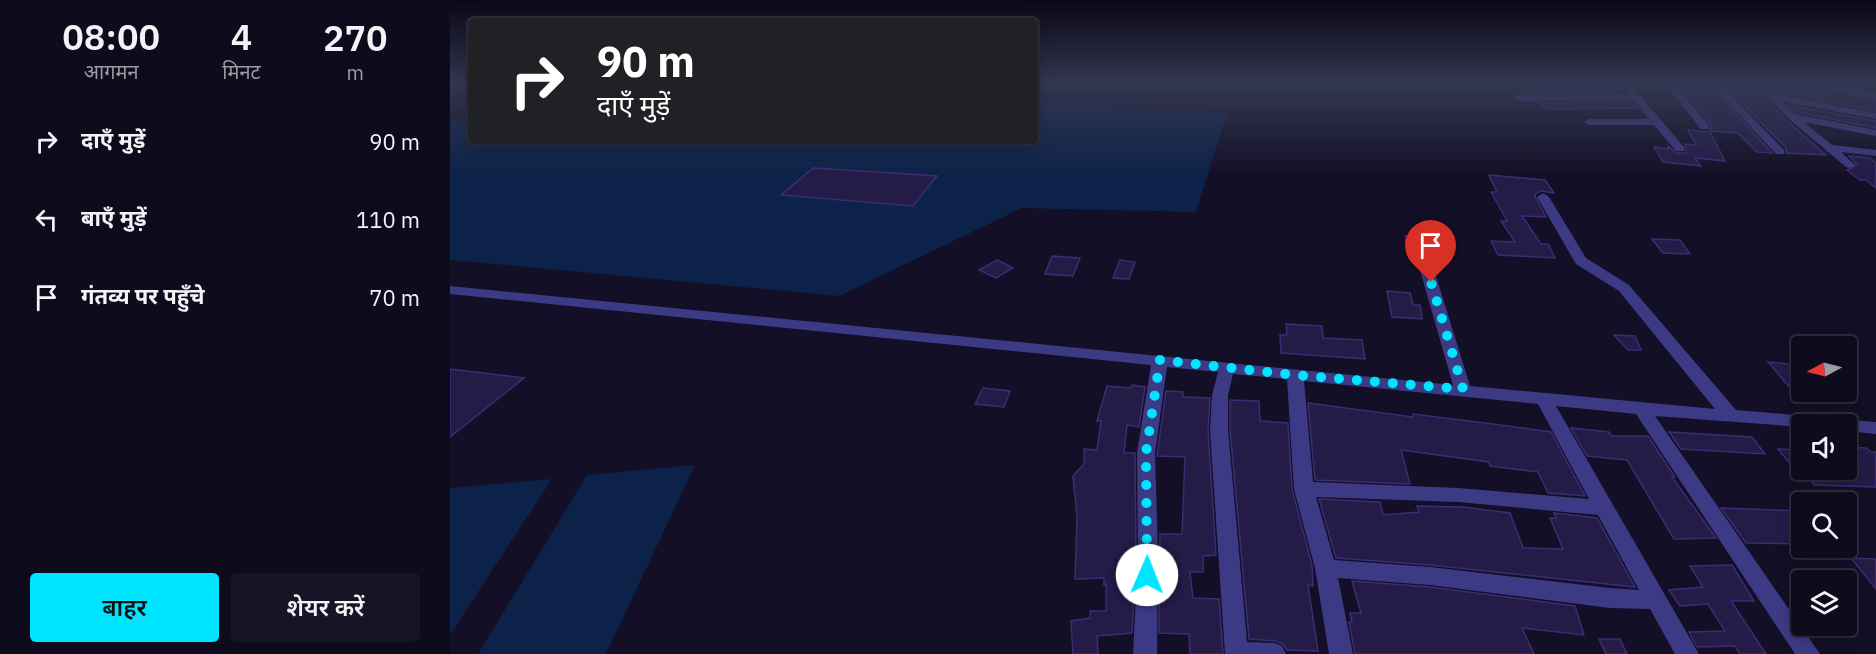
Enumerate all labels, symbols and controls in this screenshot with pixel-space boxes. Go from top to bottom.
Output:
text: 08:00 [62,13,160,60]
text: 4 [231,13,252,60]
text: 270 [323,14,388,61]
text: 90 m [597,34,695,89]
icon: right [498,42,576,120]
text: आगमन [84,58,139,85]
text: मिनट [222,58,261,85]
text: m [347,59,364,86]
text: दाएँ मुड़ें [597,87,670,122]
icon: right [30,125,63,158]
text: दाएँ मुड़ें [81,125,145,154]
text: 90 m [369,127,420,156]
icon: left [30,203,63,236]
text: बाएँ मुड़ें [81,203,147,232]
text: 110 m [356,205,420,234]
pin [1405,220,1456,282]
icon: arrive [1414,229,1447,262]
icon: arrive [30,281,63,314]
text: गंतव्य पर पहुँचे [81,281,205,310]
text: 70 m [369,283,420,312]
north arrow [1791,336,1857,402]
map controls [1791,336,1857,636]
button: sound [1791,414,1857,480]
button: search [1791,492,1857,558]
position arrow [1115,543,1179,607]
button: layers [1791,570,1857,636]
button: बाहर [30,573,219,642]
button: शेयर करें [231,573,420,642]

